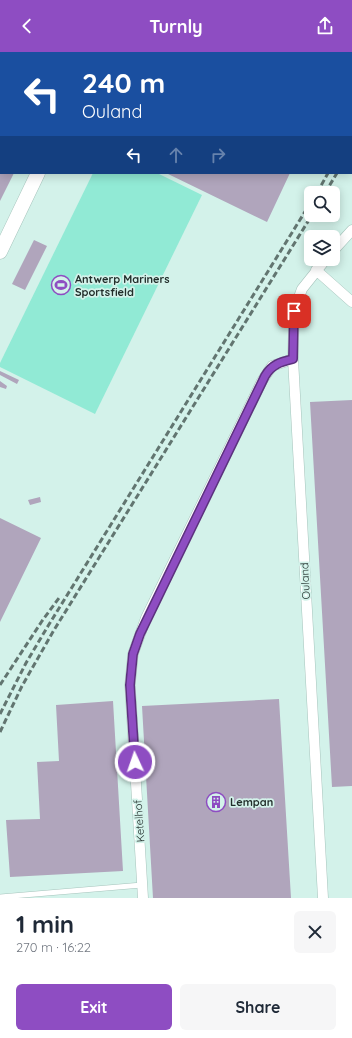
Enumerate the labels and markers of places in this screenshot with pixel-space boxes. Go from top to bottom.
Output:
place label: Antwerp Mariners Sportsfield [75,272,170,299]
sports icon: Antwerp Mariners Sportsfield [50,274,72,296]
pin [277,294,311,328]
building icon: Lempan [205,791,227,813]
place label: Lempan [230,795,273,809]

